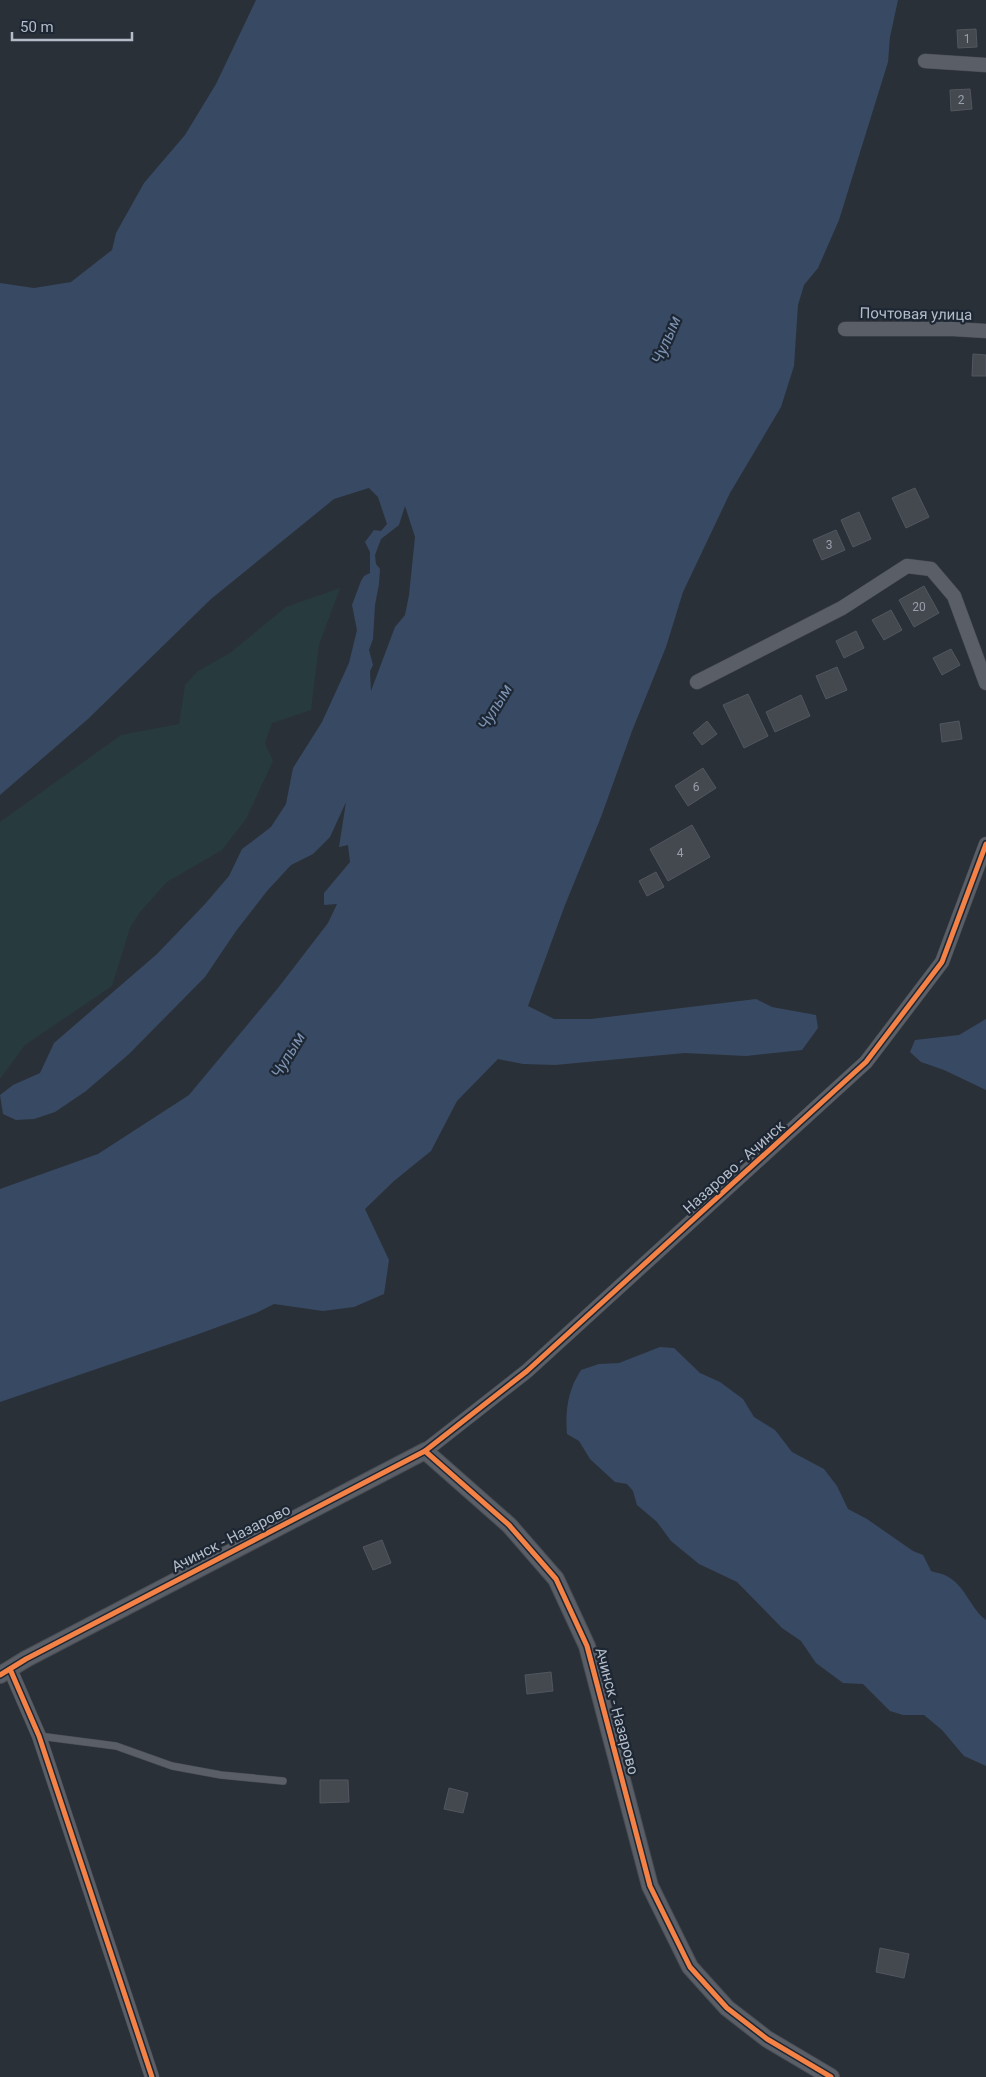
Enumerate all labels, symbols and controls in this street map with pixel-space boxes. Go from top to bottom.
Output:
scale bar [12,10,132,42]
text: 50 m [20,18,54,36]
house number: 1 [964,32,970,46]
house number: 2 [958,93,965,107]
street label: Почтовая улица [859,304,973,324]
water label: Чулым [647,313,685,367]
house number: 3 [826,538,832,552]
house number: 20 [912,600,926,614]
water label: Чулым [474,681,516,733]
house number: 6 [693,780,700,794]
house number: 4 [677,846,684,860]
water label: Чулым [267,1029,309,1081]
street label: Назарово - Ачинск [679,1117,789,1217]
street label: Ачинск - Назарово [169,1500,293,1576]
street label: Ачинск - Назарово [591,1646,643,1776]

